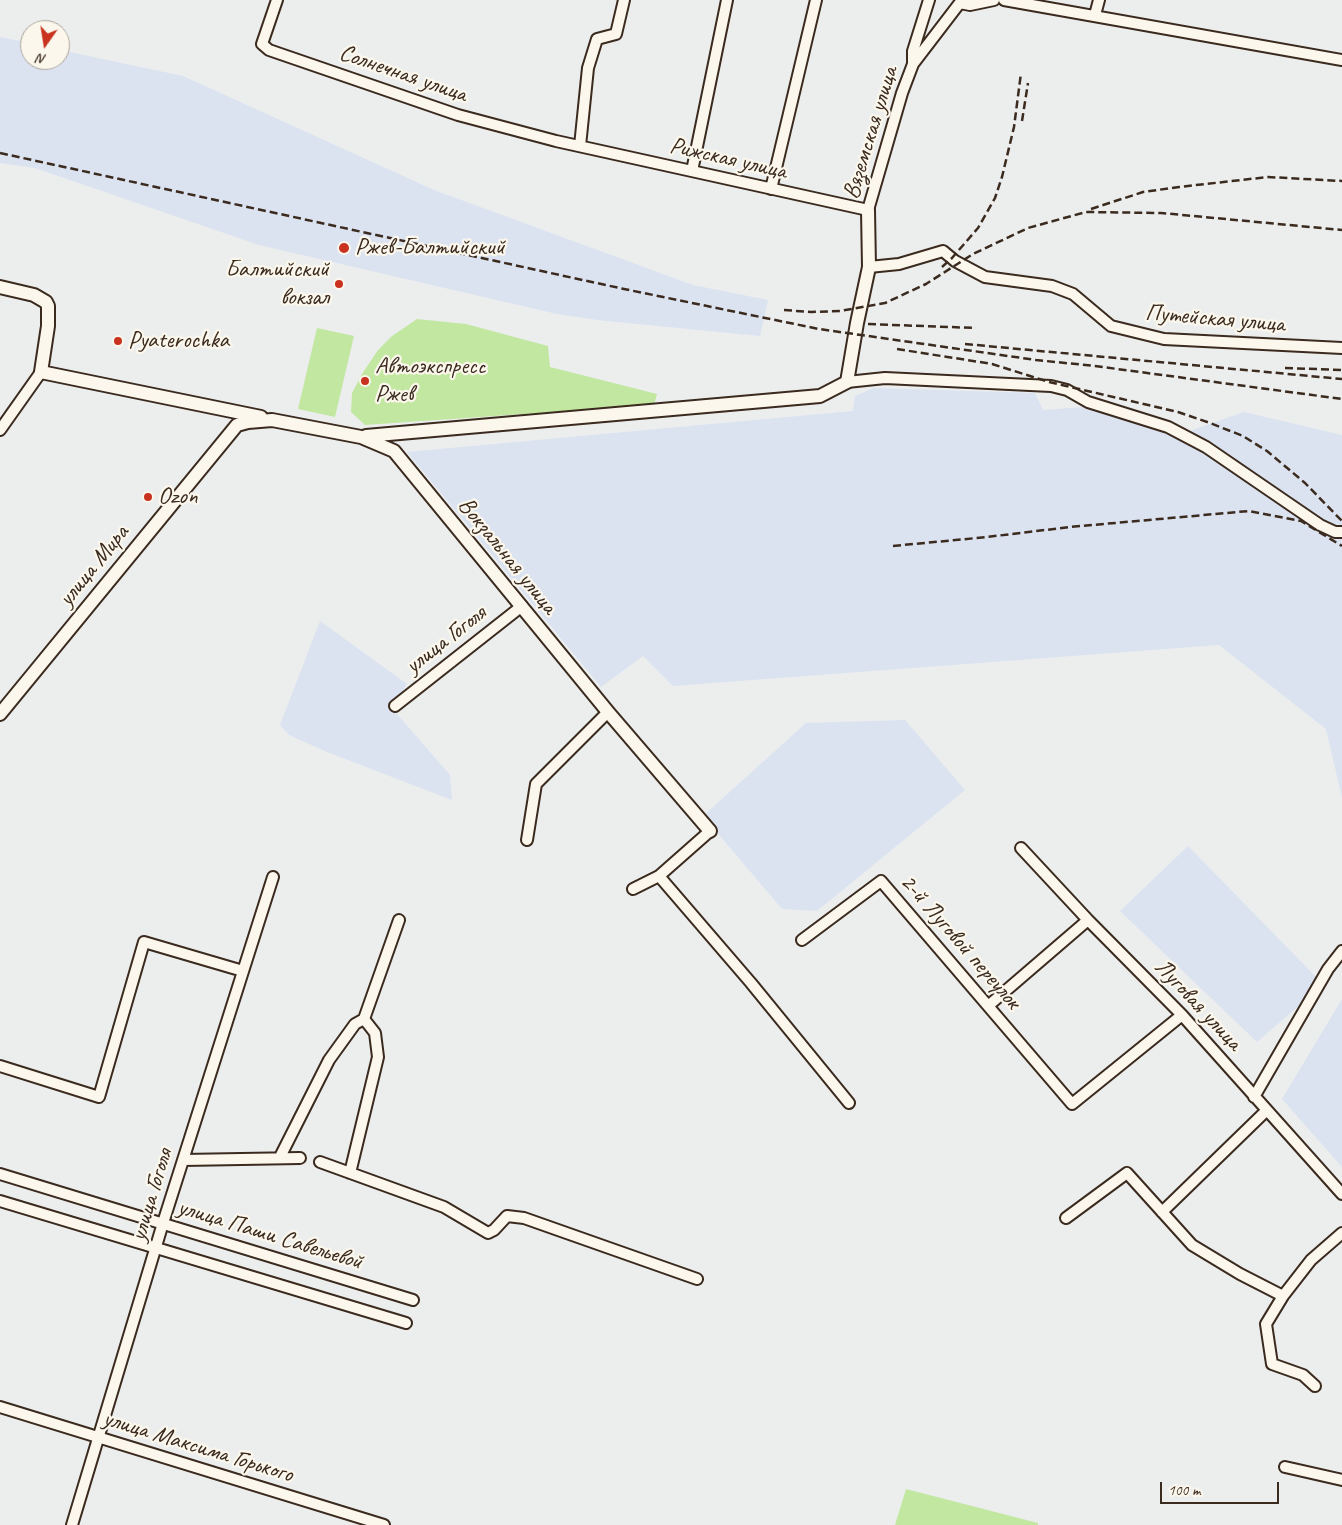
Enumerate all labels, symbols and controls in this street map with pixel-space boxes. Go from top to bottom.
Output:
north arrow [20,20,70,70]
street label: Солнечная улица [335,39,471,109]
text: N [36,50,48,68]
street label: Вяземская улица [837,63,905,203]
street label: Рижская улица [667,132,789,186]
place label: Ржев-Балтийский [355,234,505,262]
marker: Ржев-Балтийский [337,241,351,255]
place label: Балтийский вокзал [226,256,329,312]
marker: Балтийский вокзал [333,278,345,290]
street label: Путейская улица [1144,299,1286,339]
place label: Pyaterochka [128,327,229,355]
marker: Pyaterochka [112,335,124,347]
place label: Автоэкспресс Ржев [375,353,485,409]
marker: Автоэкспресс Ржев [359,375,371,387]
place label: Ozon [158,483,197,511]
marker: Ozon [142,491,154,503]
street label: Вокзальная улица [451,492,563,620]
street label: улица Мира [52,519,136,613]
street label: улица Гоголя [400,599,492,681]
street label: 2-й Луговой переулок [893,868,1027,1016]
street label: Луговая улица [1148,953,1248,1057]
street label: улица Гоголя [124,1145,180,1245]
street label: улица Паши Савельевой [174,1193,366,1277]
street label: улица Максима Горького [100,1404,296,1490]
scale bar [1162,1472,1281,1504]
text: 100 m [1168,1481,1200,1500]

